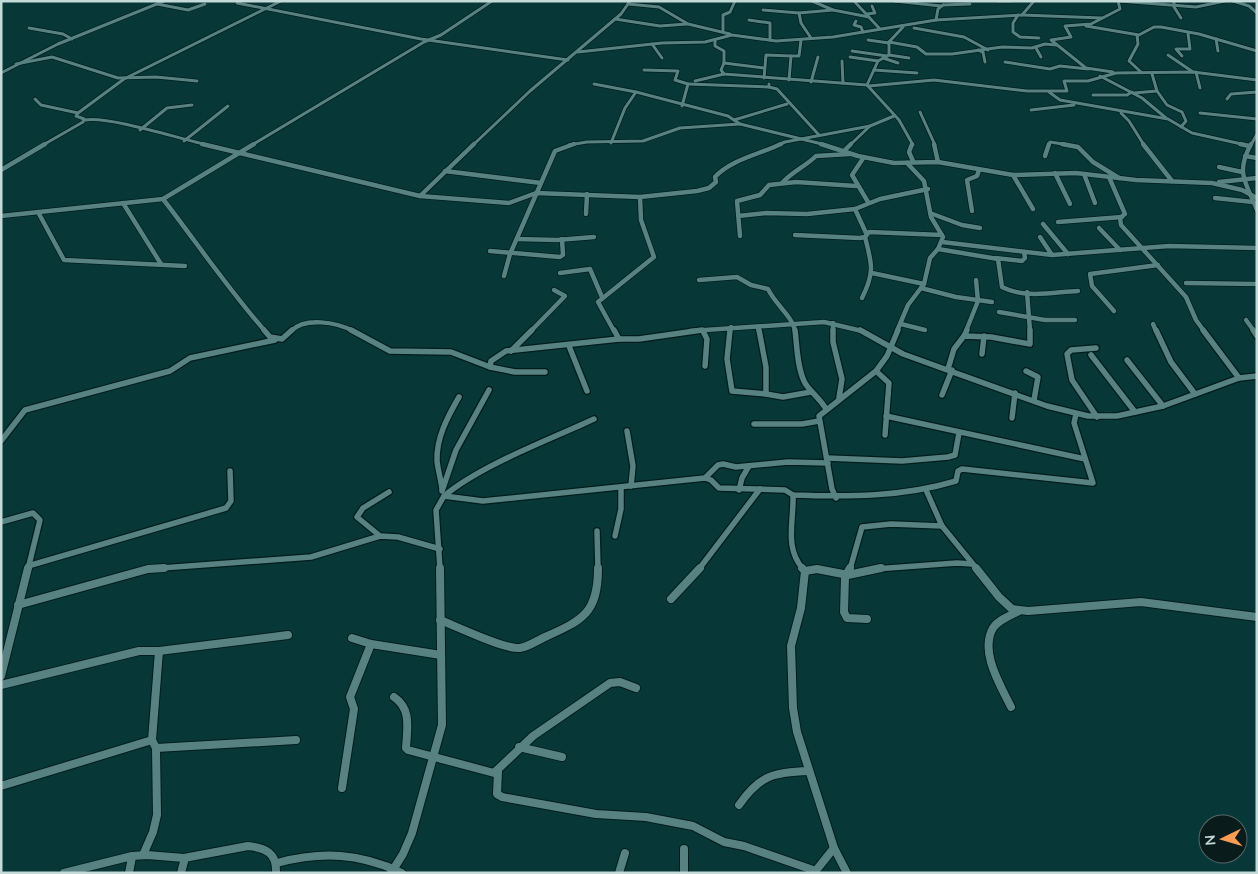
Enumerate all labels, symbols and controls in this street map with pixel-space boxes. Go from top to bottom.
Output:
north arrow [1198,814,1248,864]
text: N [1201,834,1219,846]

